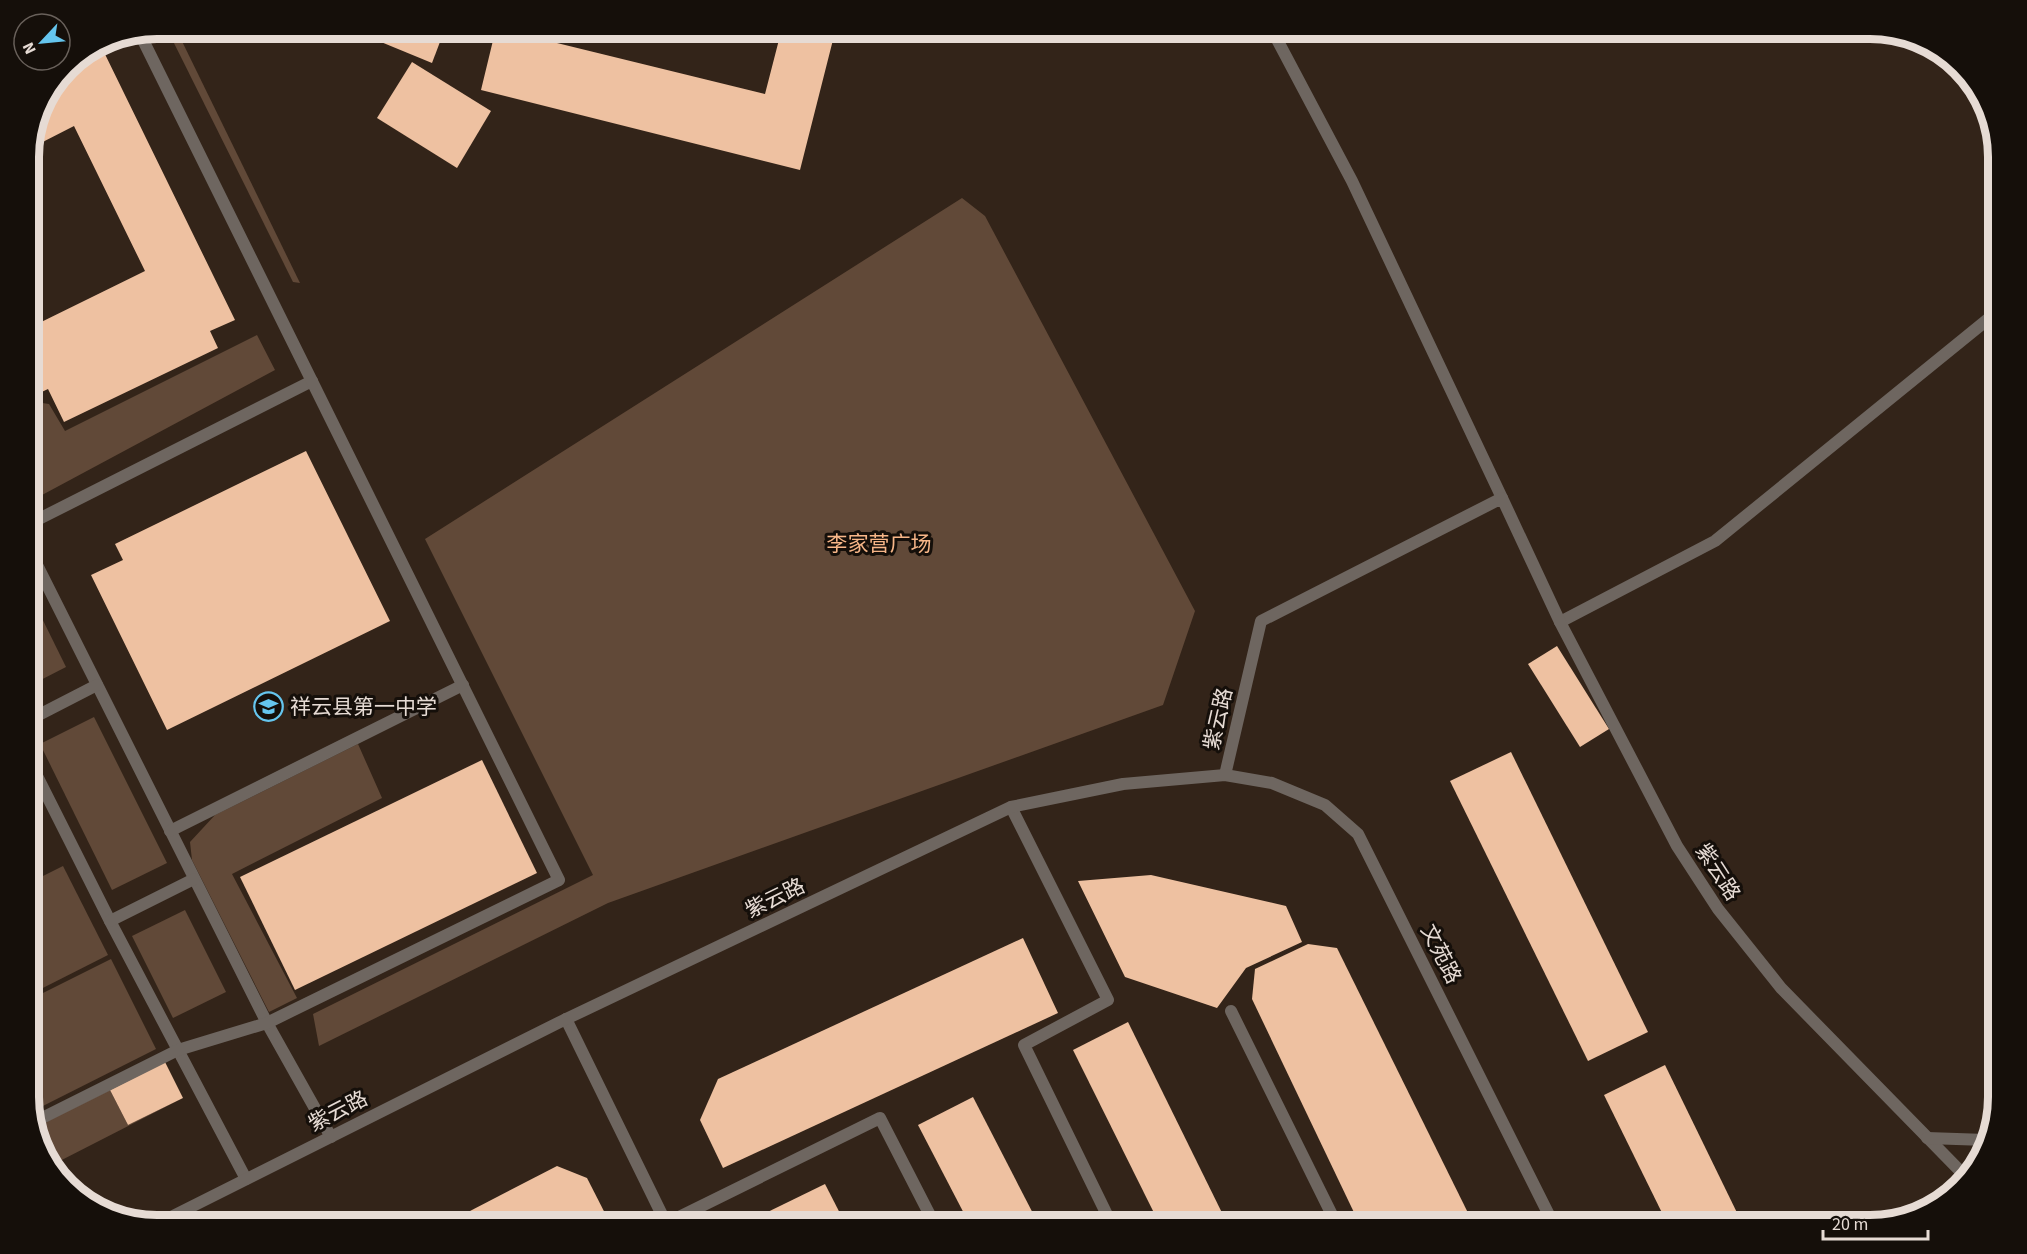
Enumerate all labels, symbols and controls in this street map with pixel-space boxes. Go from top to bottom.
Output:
north arrow [12,12,72,72]
text: N [17,39,42,58]
park label: 李家营广场 [827,529,932,559]
street label: 紫云路 [1196,685,1240,753]
school or university icon: 祥云县第一中学 [253,691,285,723]
place label: 祥云县第一中学 [290,692,437,722]
street label: 紫云路 [1688,837,1748,907]
street label: 紫云路 [740,871,810,925]
street label: 文苑路 [1413,919,1469,989]
street label: 紫云路 [303,1083,373,1139]
scale bar [1823,1203,1928,1241]
text: 20 m [1832,1212,1868,1237]

